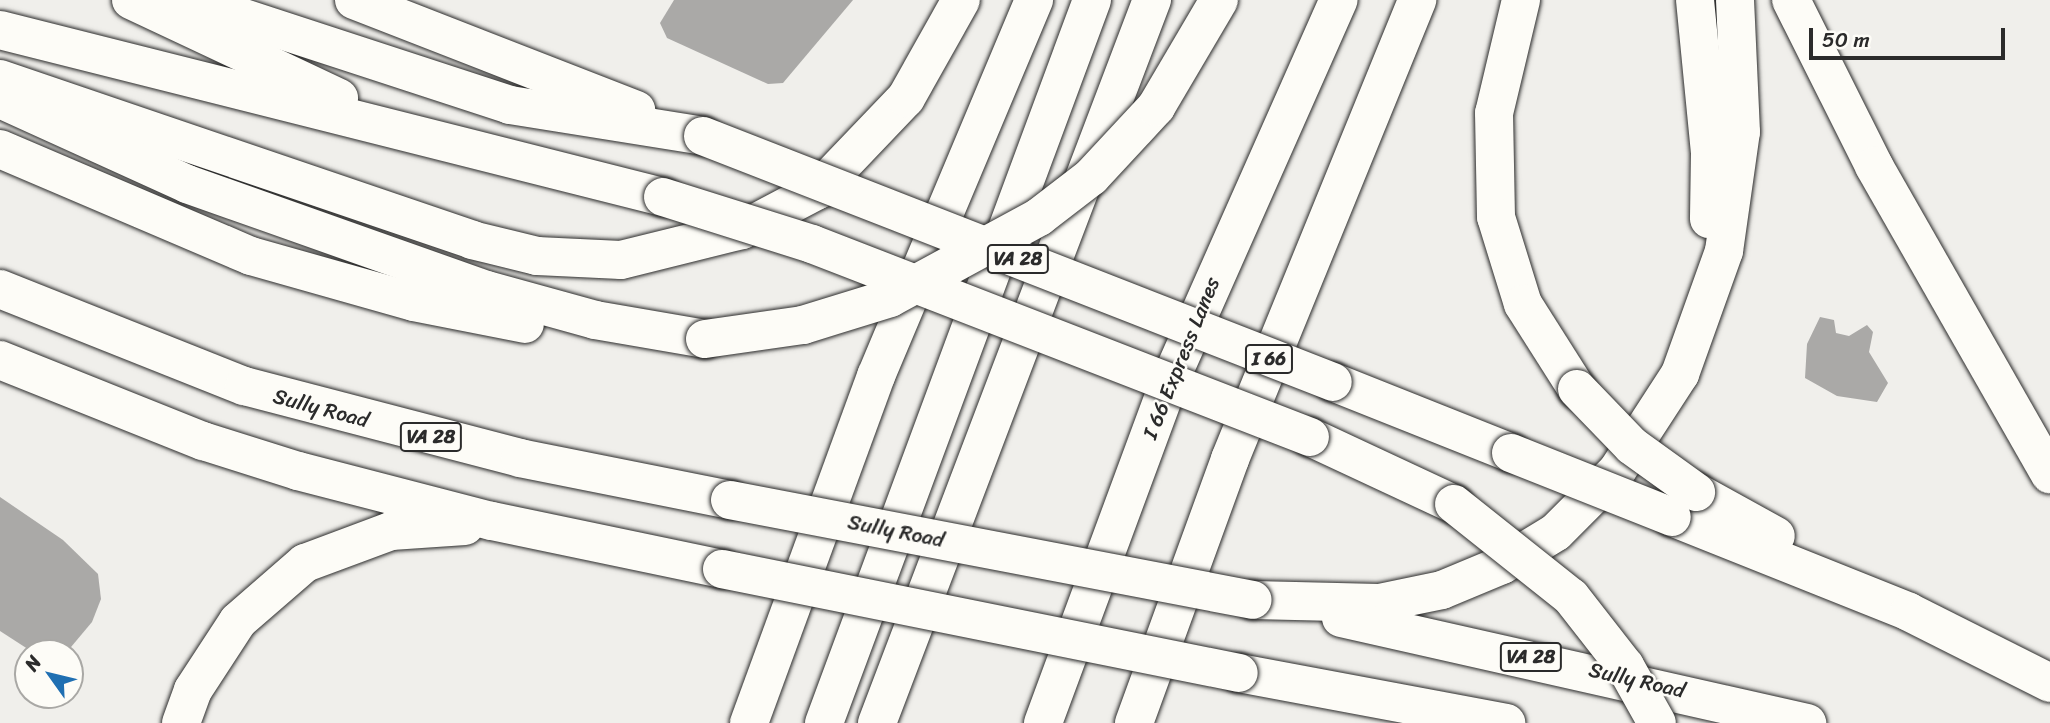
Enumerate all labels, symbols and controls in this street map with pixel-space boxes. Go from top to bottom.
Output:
scale bar [1812,14,2008,58]
text: 50 m [1822,21,1870,59]
road number: VA 28 [986,244,1050,274]
street label: I 66 Express Lanes [1137,273,1225,443]
road number: I 66 [1244,344,1294,374]
street label: Sully Road [271,383,371,433]
road number: VA 28 [400,422,462,452]
street label: Sully Road [846,509,946,553]
north arrow [14,639,84,709]
road number: VA 28 [1500,642,1562,672]
text: N [15,648,50,678]
street label: Sully Road [1587,657,1687,703]

